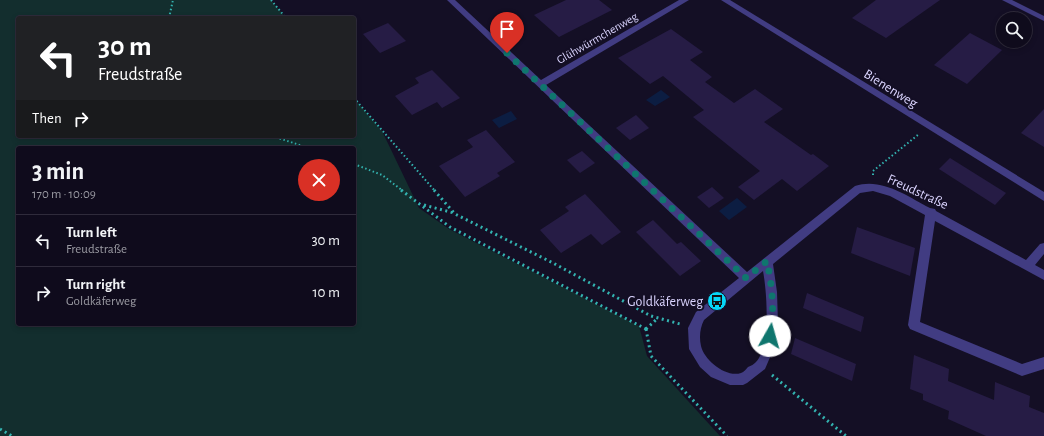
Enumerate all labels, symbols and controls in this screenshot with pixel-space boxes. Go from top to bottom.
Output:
street label: Glühwürmchenweg [554,10,640,66]
pin [490,12,524,53]
map controls [996,12,1032,48]
button: search [996,12,1032,48]
icon: arrive [496,18,518,40]
icon: left [32,32,84,84]
text: 30 m [98,33,151,61]
text: Freudstraße [98,66,182,84]
street label: Bienenweg [861,67,920,111]
icon: right [70,108,92,130]
text: Then [32,111,62,126]
button: close [298,159,340,201]
text: 3 min [32,160,84,184]
street label: Freudstraße [885,172,950,212]
text: 170 m · 10:09 [32,188,96,201]
text: Turn left [66,225,117,240]
icon: left [32,230,54,252]
text: 30 m [311,233,340,248]
text: Freudstraße [66,243,127,256]
text: Turn right [66,277,125,292]
icon: right [32,282,54,304]
text: 10 m [312,285,340,300]
bus stop icon: Goldkäferweg [706,290,728,312]
text: Goldkäferweg [66,295,136,308]
place label: Goldkäferweg [627,295,703,309]
position arrow [749,315,791,357]

